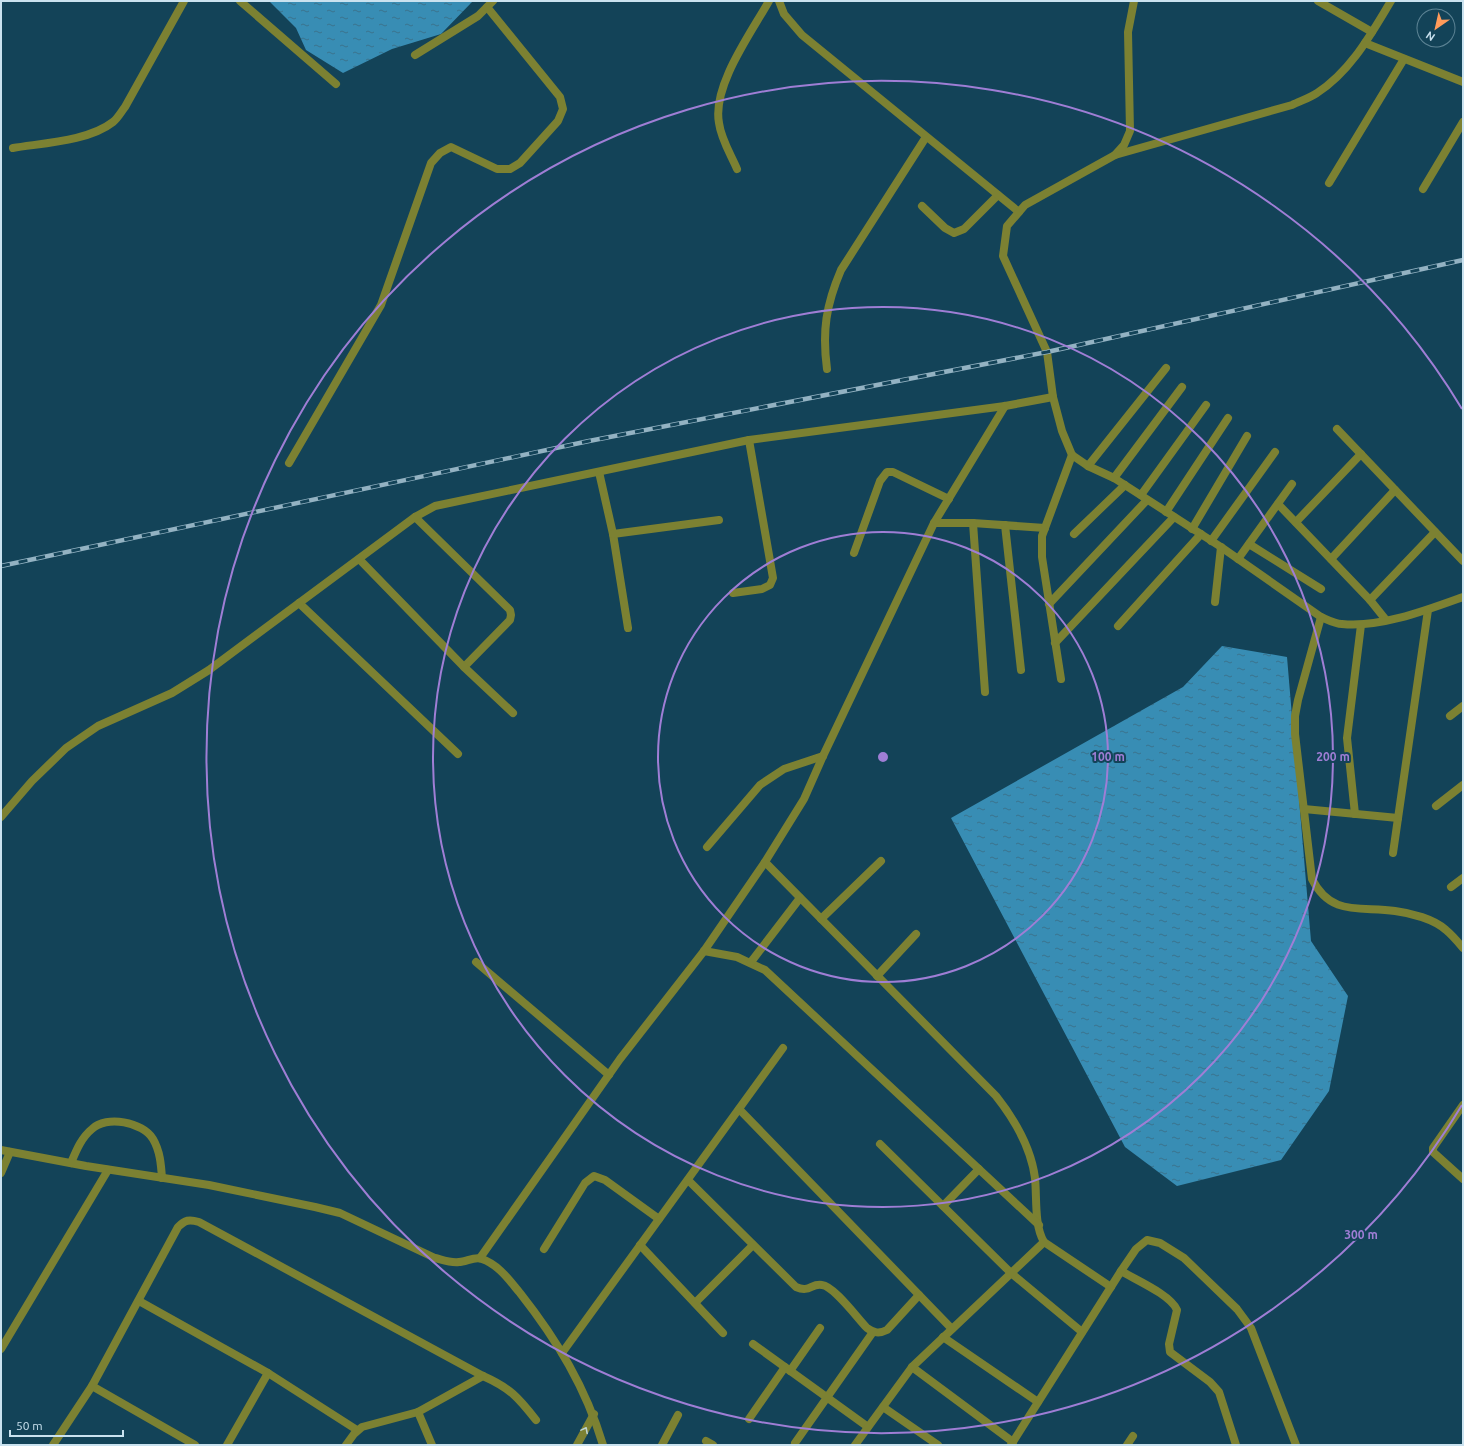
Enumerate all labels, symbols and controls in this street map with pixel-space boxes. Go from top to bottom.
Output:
north arrow [1416,8,1456,48]
text: N [1424,29,1437,44]
centre of rings [876,750,890,764]
text: 100 m [1091,750,1125,763]
text: 200 m [1316,750,1350,763]
text: 300 m [1344,1228,1378,1241]
scale bar [10,1412,123,1438]
text: 50 m [16,1419,43,1432]
one-way arrow [581,1426,588,1434]

